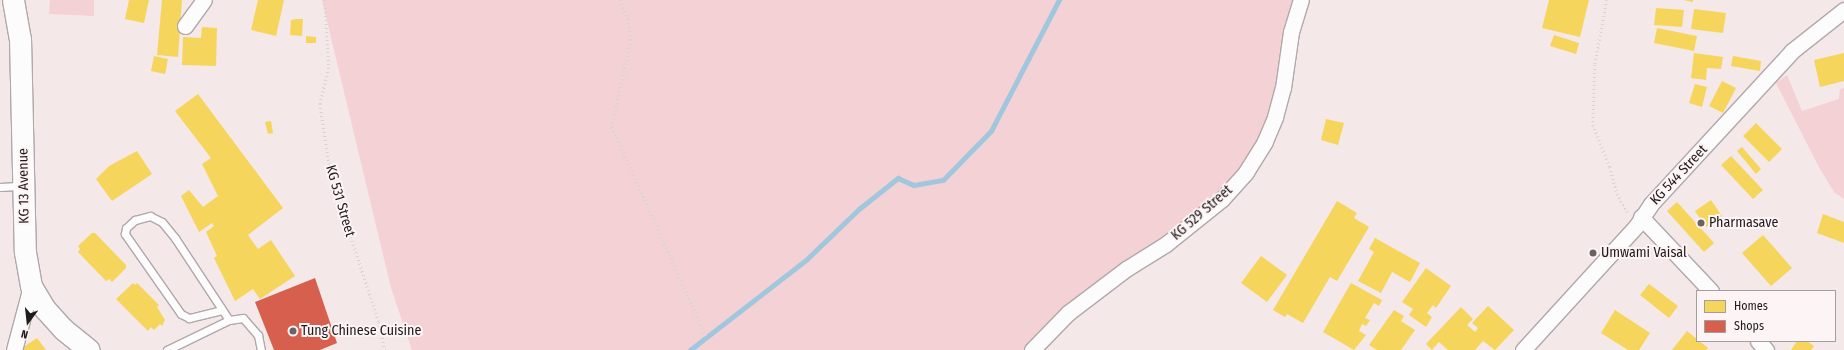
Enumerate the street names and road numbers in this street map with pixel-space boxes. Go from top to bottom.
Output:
street label: KG 544 Street [1647,141,1711,209]
street label: KG 13 Avenue [15,148,33,224]
street label: KG 531 Street [322,163,358,239]
street label: KG 529 Street [1168,182,1236,244]

